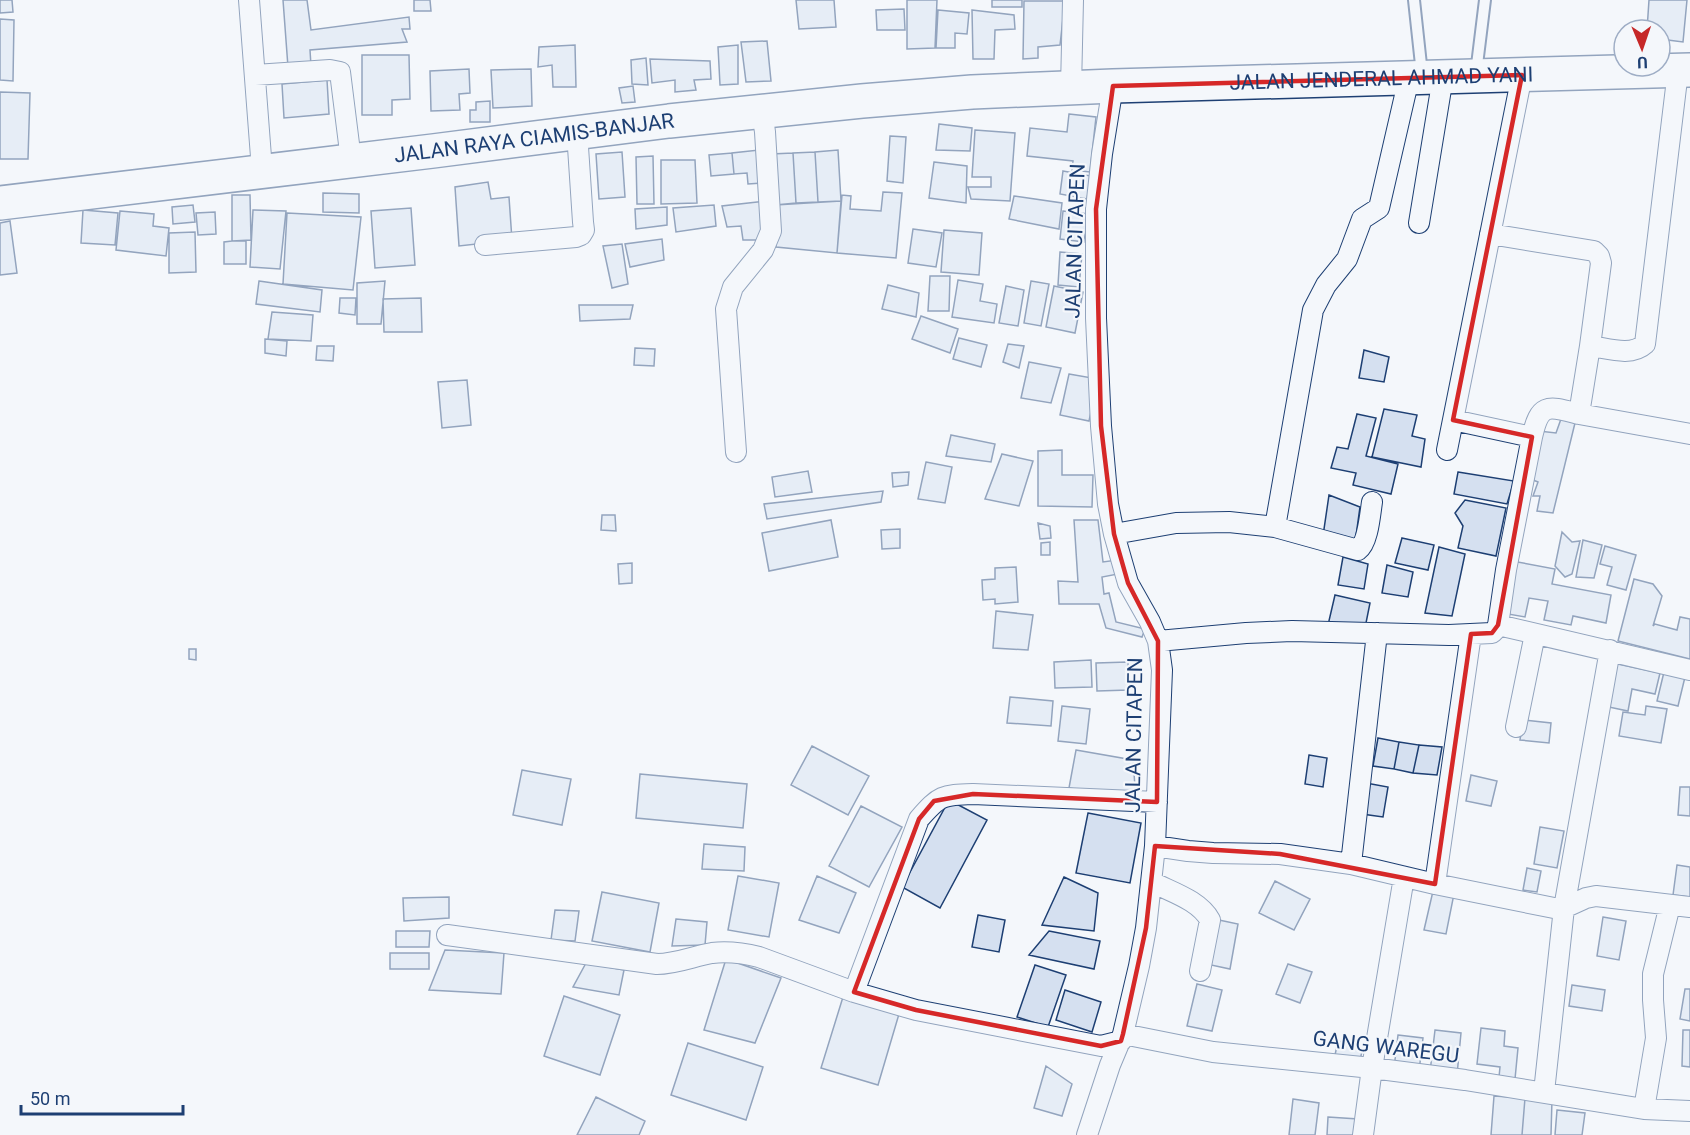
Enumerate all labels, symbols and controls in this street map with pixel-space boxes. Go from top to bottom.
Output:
north arrow [1612,18,1672,78]
text: U [1637,53,1648,72]
street label: JALAN JENDERAL AHMAD YANI [1229,62,1534,95]
street label: JALAN RAYA CIAMIS-BANJAR [393,108,676,168]
street label: JALAN CITAPEN [1060,163,1090,319]
street label: JALAN CITAPEN [1121,657,1147,813]
street label: GANG WAREGU [1311,1026,1461,1068]
scale bar [21,1078,183,1116]
text: 50 m [30,1088,70,1109]

